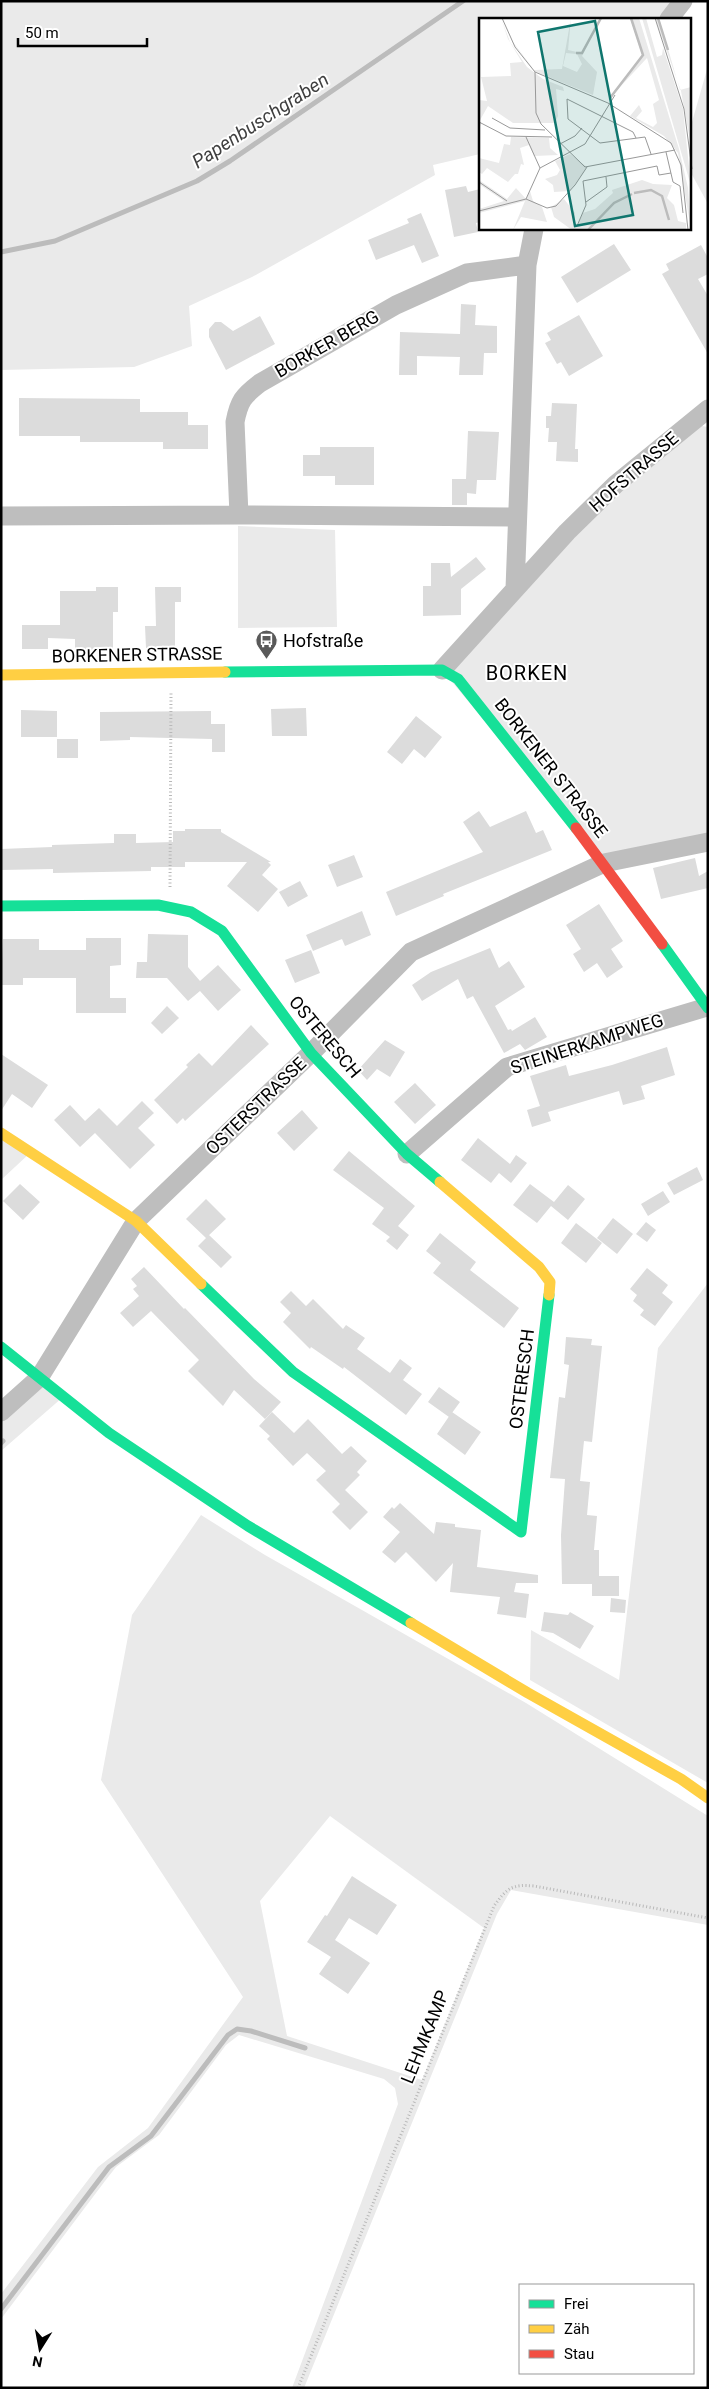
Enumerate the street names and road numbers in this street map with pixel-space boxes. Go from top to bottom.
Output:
street label: BORKER BERG [271,305,382,382]
street label: HOFSTRASSE [585,427,682,516]
street label: BORKENER STRASSE [51,643,223,666]
street label: BORKENER STRASSE [491,694,612,841]
street label: OSTERESCH [285,991,366,1082]
street label: STEINERKAMPWEG [508,1009,666,1078]
street label: OSTERSTRASSE [201,1053,310,1159]
street label: OSTERESCH [505,1328,538,1430]
street label: LEHMKAMP [396,1987,453,2086]

